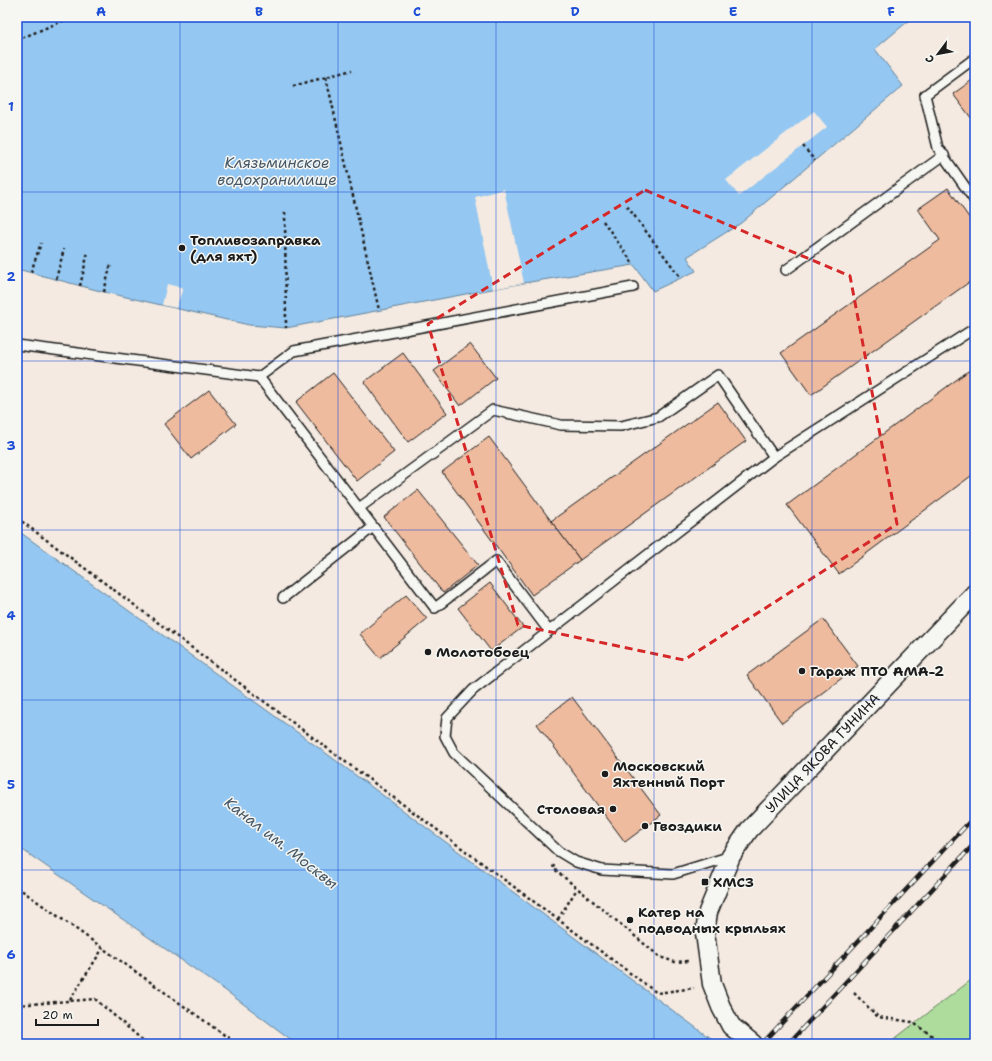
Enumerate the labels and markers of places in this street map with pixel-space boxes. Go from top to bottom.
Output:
place label: Топливозаправка (для яхт) [190,231,321,265]
marker: Топливозаправка (для яхт) [177,243,187,253]
place label: Молотобоец [436,643,530,661]
marker: Молотобоец [423,647,433,657]
place label: Гараж ПТО АМА-2 [810,662,944,680]
marker: Гараж ПТО АМА-2 [797,666,807,676]
place label: Московский Яхтенный Порт [613,757,725,791]
marker: Московский Яхтенный Порт [600,769,610,779]
place label: Столовая [537,800,605,818]
marker: Столовая [608,804,618,814]
place label: Гвоздики [653,817,722,835]
marker: Гвоздики [640,821,650,831]
place label: ХМСЗ [713,873,754,891]
marker: ХМСЗ [700,877,710,887]
place label: Катер на подводных крыльях [638,903,786,937]
marker: Катер на подводных крыльях [625,915,635,925]

